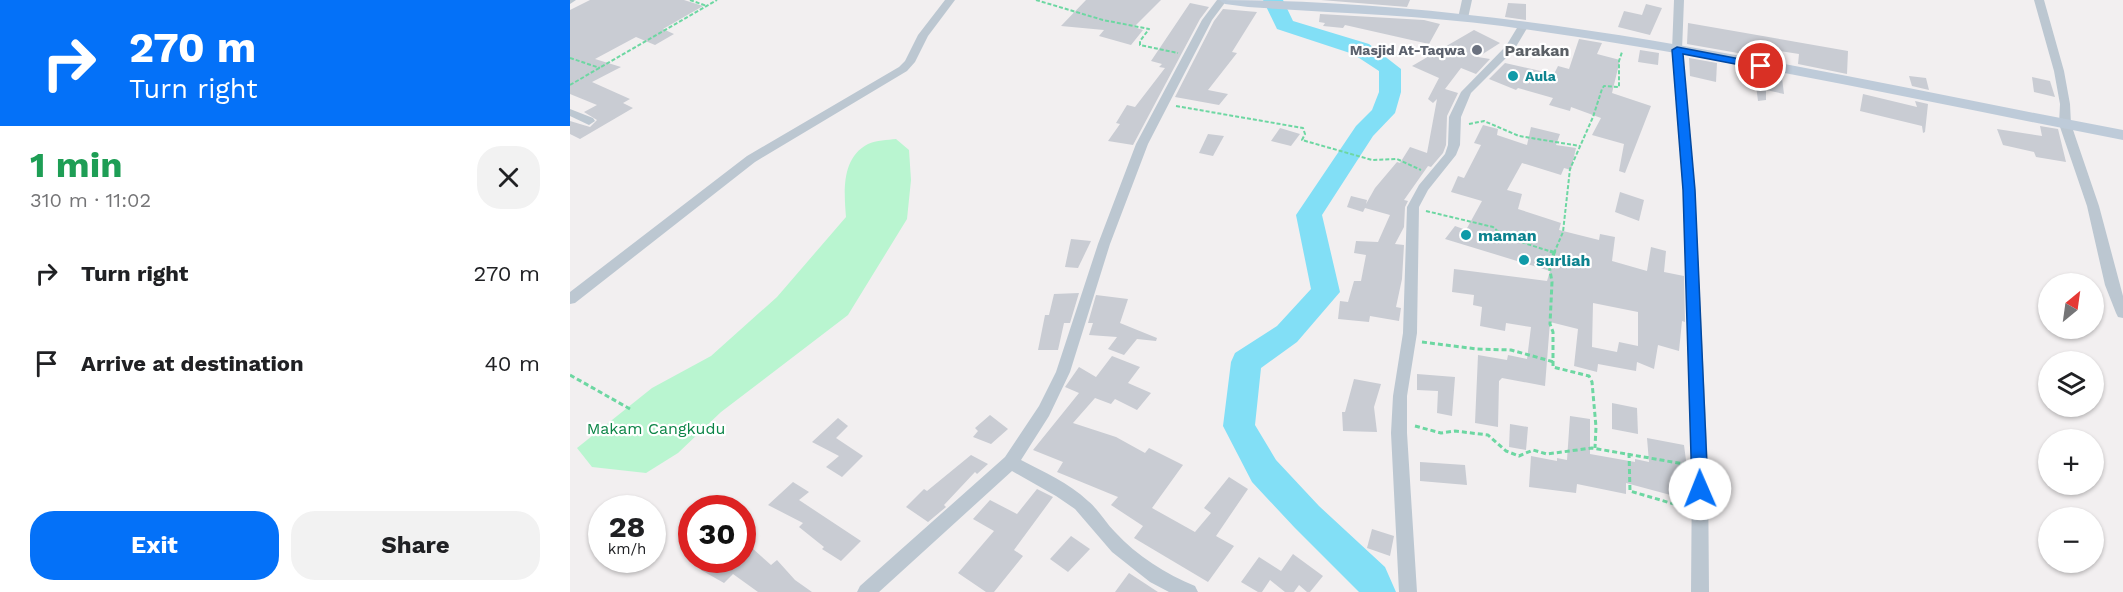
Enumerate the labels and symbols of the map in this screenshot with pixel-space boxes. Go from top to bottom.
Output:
pin [1735,40,1786,91]
district label: Parakan [1504,41,1570,60]
place label: Masjid At-Taqwa [1350,42,1466,58]
marker: Masjid At-Taqwa [1470,43,1484,57]
place label: Aula [1525,68,1557,84]
marker: Aula [1506,69,1520,83]
place label: maman [1478,226,1537,245]
marker: maman [1459,228,1473,242]
place label: surliah [1536,251,1590,270]
marker: surliah [1517,253,1531,267]
north arrow [2038,273,2104,339]
park label: Makam Cangkudu [587,419,725,438]
position arrow [1668,457,1732,521]
speed limit sign: 30 [678,495,756,573]

